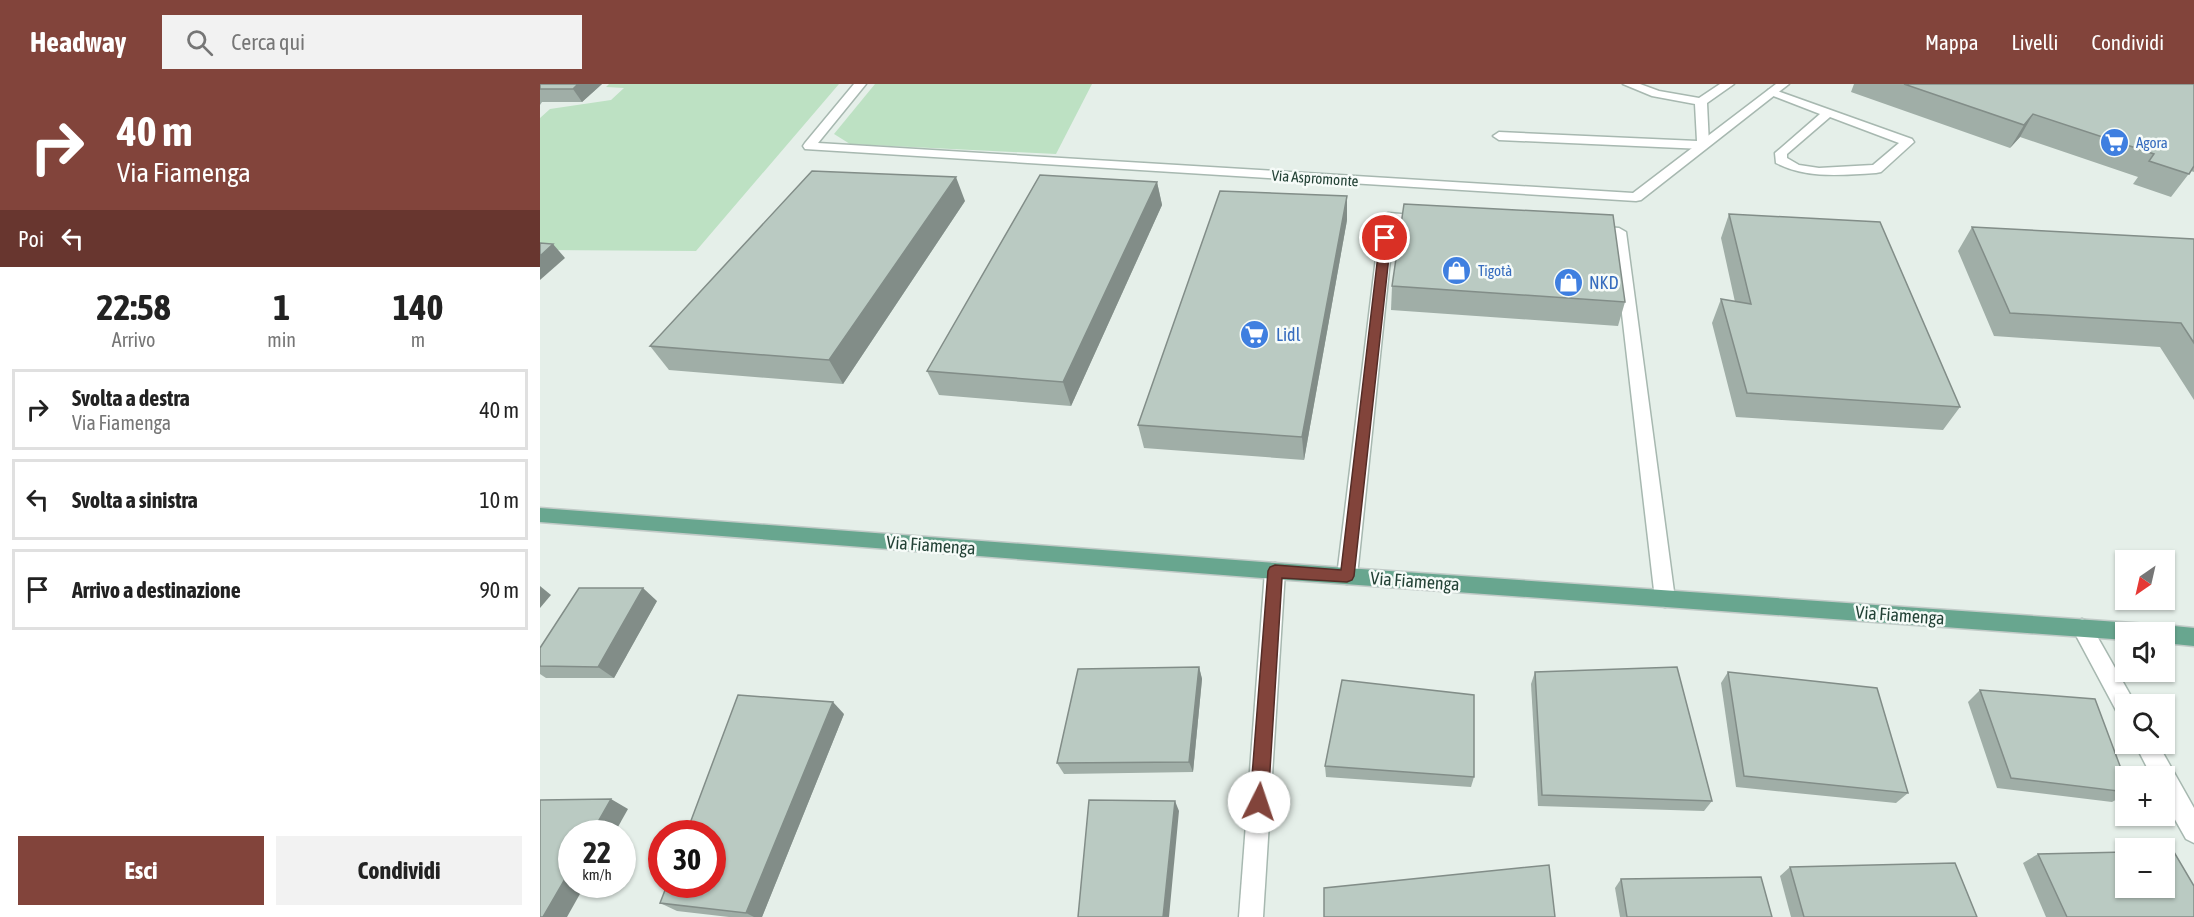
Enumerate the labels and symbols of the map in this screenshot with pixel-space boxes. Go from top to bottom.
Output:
supermarket icon: Agora [2099,126,2131,158]
place label: Agora [2136,134,2168,151]
street label: Via Aspromonte [1271,166,1359,190]
pin [1359,212,1410,263]
shop icon: Tigotà [1441,254,1473,286]
place label: Tigotà [1478,262,1512,279]
shop icon: NKD [1552,266,1584,298]
place label: NKD [1589,272,1619,293]
supermarket icon: Lidl [1239,318,1271,350]
place label: Lidl [1276,324,1301,345]
street label: Via Fiamenga [886,531,976,559]
north arrow [2115,550,2175,610]
street label: Via Fiamenga [1370,567,1460,595]
street label: Via Fiamenga [1855,601,1945,629]
position arrow [1227,770,1291,834]
speed limit sign: 30 [648,820,726,898]

